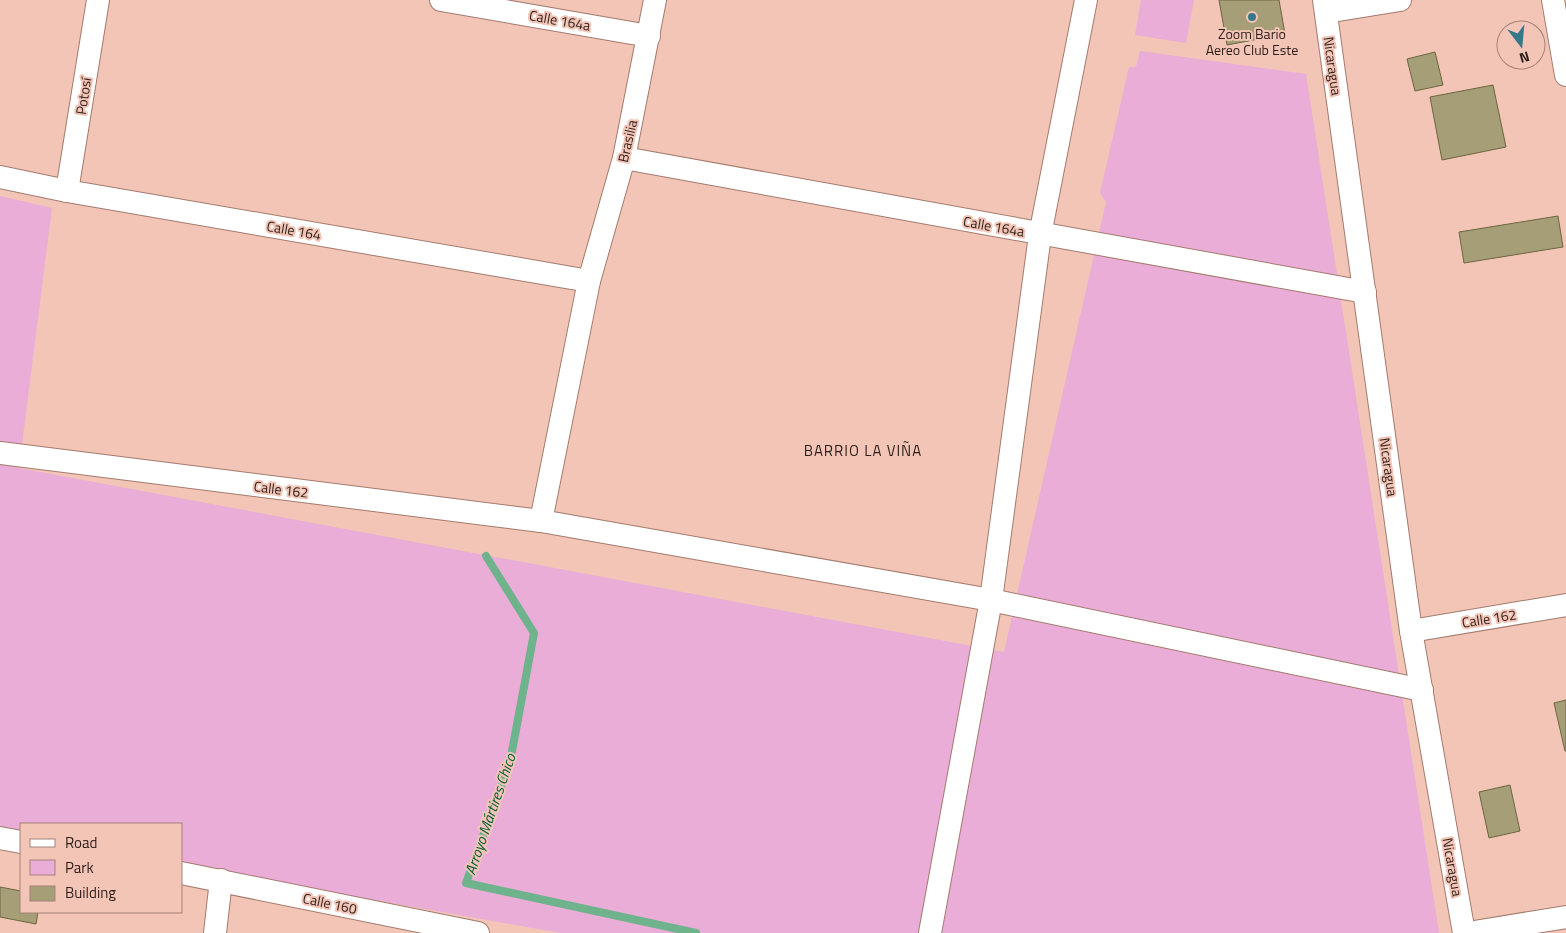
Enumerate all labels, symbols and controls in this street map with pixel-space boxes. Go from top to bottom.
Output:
street label: Calle 164a [528,4,592,36]
marker: Zoom Bario Aereo Club Este [1246,11,1258,23]
north arrow [1496,20,1546,70]
place label: Zoom Bario Aereo Club Este [1206,23,1298,60]
street label: Nicaragua [1318,35,1348,97]
text: N [1517,47,1532,69]
street label: Potosí [70,75,96,116]
street label: Brasilia [612,118,642,164]
street label: Calle 164a [962,210,1026,242]
street label: Calle 164 [265,215,323,245]
street label: Nicaragua [1374,436,1404,498]
district label: BARRIO LA VIÑA [804,439,922,462]
street label: Calle 162 [253,475,309,503]
street label: Calle 162 [1460,603,1518,633]
water label: Arroyo Mártires Chico [459,750,522,878]
legend [20,823,182,913]
text: Road [65,831,97,854]
street label: Nicaragua [1438,836,1468,898]
text: Park [65,856,94,879]
text: Building [65,881,116,904]
street label: Calle 160 [301,887,359,919]

